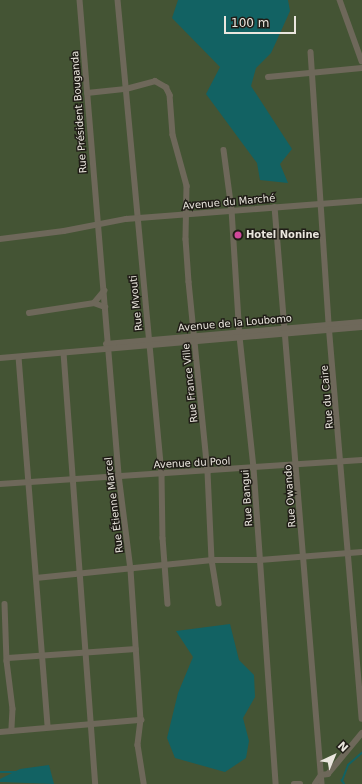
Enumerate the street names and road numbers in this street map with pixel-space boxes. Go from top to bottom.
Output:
street label: Rue Président Bouganda [69,50,89,174]
street label: Avenue du Marché [182,192,276,212]
street label: Rue Mvouti [127,275,145,331]
street label: Avenue de la Loubomo [178,312,292,334]
street label: Rue France Ville [180,343,200,423]
street label: Rue du Caire [318,365,336,429]
street label: Avenue du Pool [153,455,231,471]
street label: Rue Étienne Marcel [102,456,126,554]
street label: Rue Owando [282,464,298,528]
street label: Rue Bangui [239,469,255,527]

